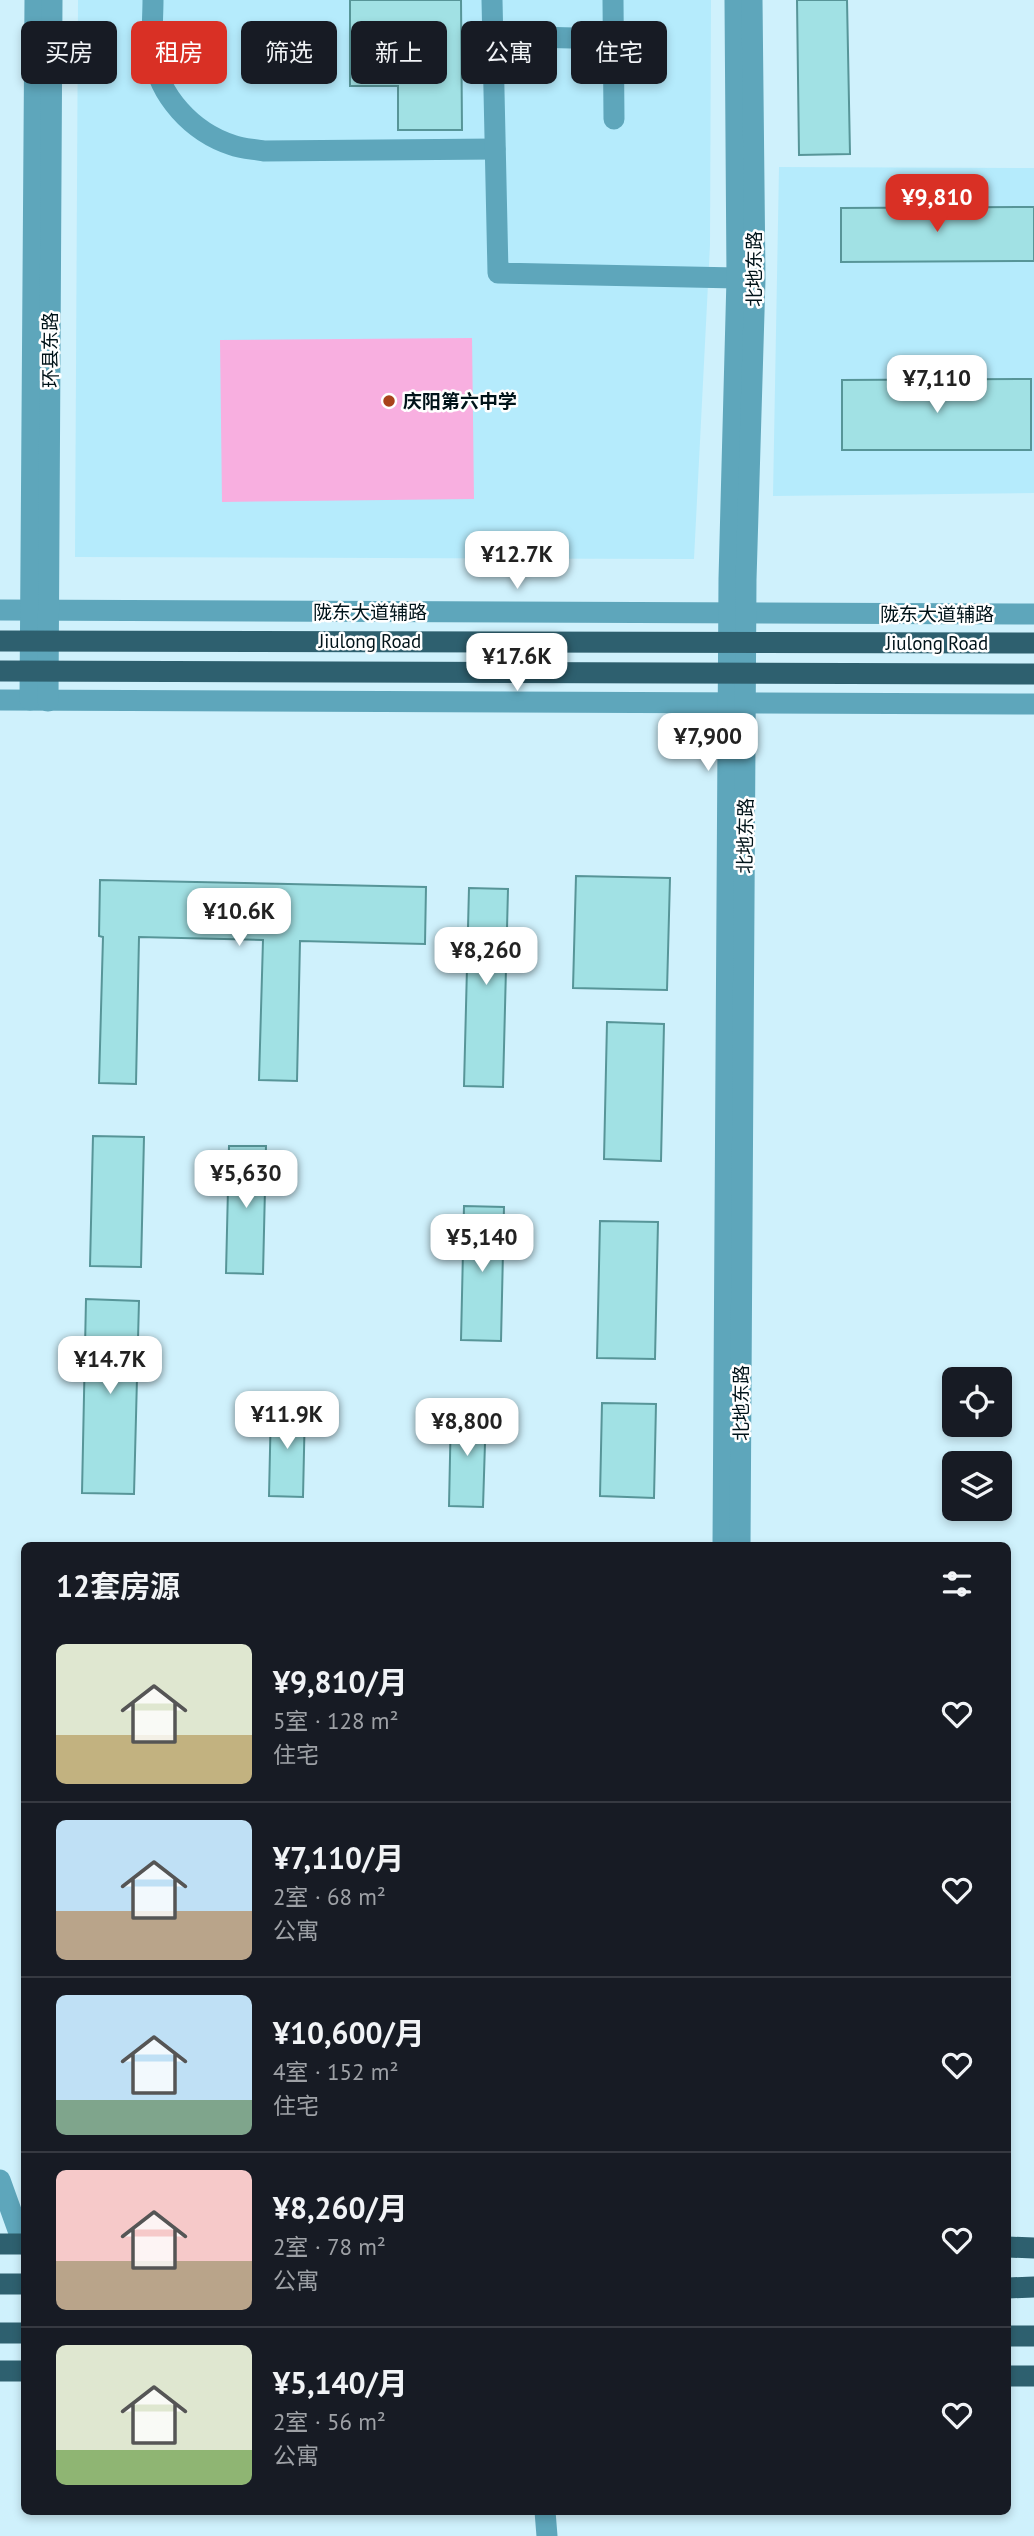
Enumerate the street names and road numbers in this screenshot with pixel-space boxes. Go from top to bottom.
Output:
street label: 北地东路 [742,231,766,307]
street label: 环县东路 [38,312,62,388]
street label: 陇东大道辅路 [313,600,427,624]
street label: 陇东大道辅路 [880,602,994,626]
street label: Jiulong Road [318,629,421,653]
street label: Jiulong Road [885,631,988,655]
street label: 北地东路 [732,798,758,874]
street label: 北地东路 [729,1365,753,1441]

